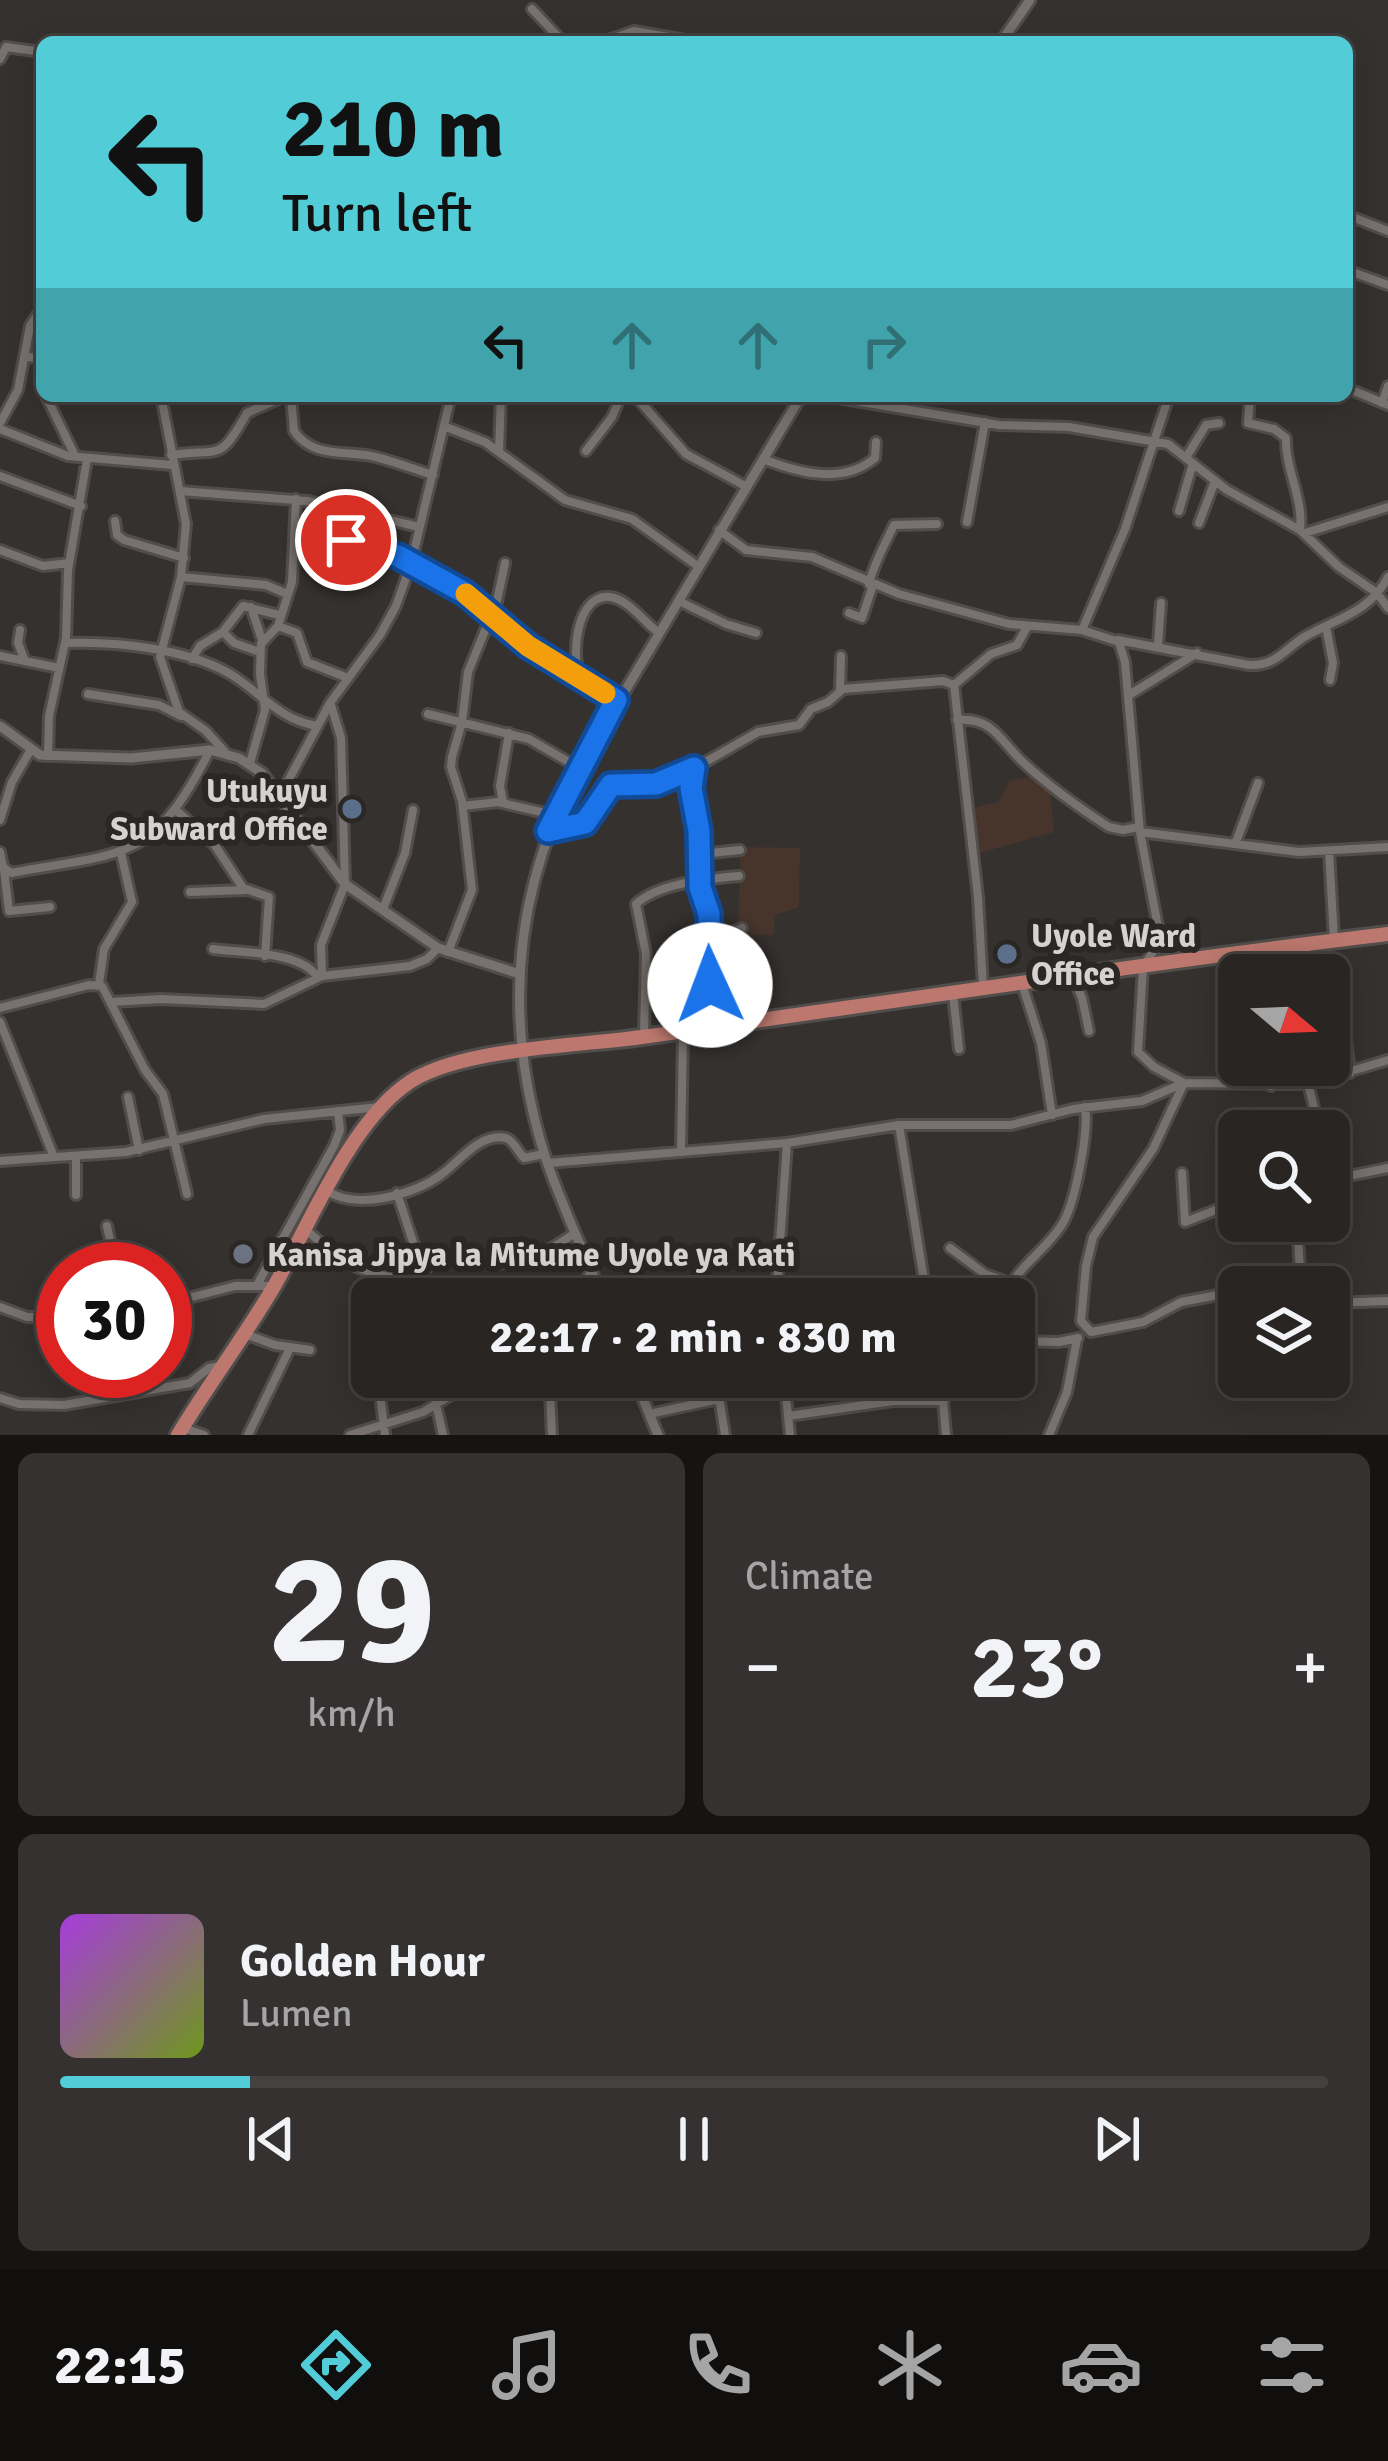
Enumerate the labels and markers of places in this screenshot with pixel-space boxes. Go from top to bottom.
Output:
pin [295,489,397,591]
place label: Utukuyu Subward Office [110,771,328,850]
marker: Utukuyu Subward Office [339,796,365,822]
place label: Uyole Ward Office [1031,916,1196,995]
marker: Uyole Ward Office [994,941,1020,967]
place label: Kanisa Jipya la Mitume Uyole ya Kati [267,1235,796,1276]
marker: Kanisa Jipya la Mitume Uyole ya Kati [230,1241,256,1267]

